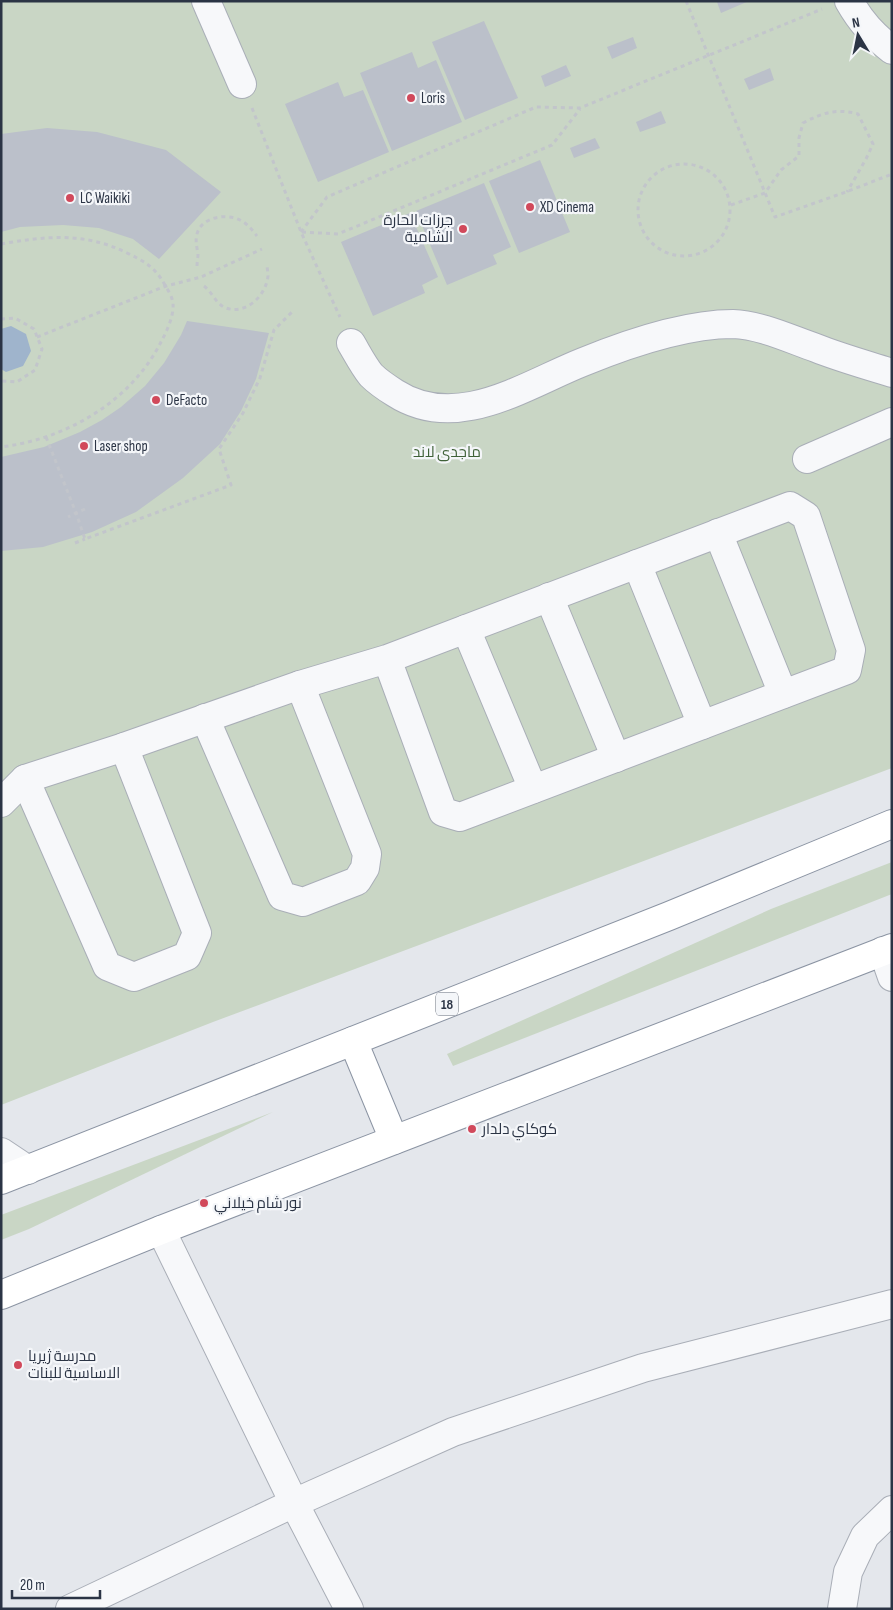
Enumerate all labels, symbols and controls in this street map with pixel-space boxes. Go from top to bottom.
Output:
north arrow [833,10,883,60]
text: N [851,14,861,32]
place label: Loris [421,89,445,108]
marker: Loris [405,92,417,104]
place label: LC Waikiki [80,189,130,208]
marker: LC Waikiki [64,192,76,204]
place label: XD Cinema [539,198,594,217]
marker: XD Cinema [524,201,536,213]
place label: جرزات الحارة الشامية [384,211,453,247]
marker: جرزات الحارة الشامية [457,223,469,235]
place label: DeFacto [166,391,207,410]
marker: DeFacto [150,394,162,406]
place label: Laser shop [94,437,148,456]
marker: Laser shop [78,440,90,452]
park label: ماجدی لاند [413,443,481,462]
road number: 18 [436,992,458,1016]
place label: كوكاي دلدار [481,1120,557,1141]
marker: كوكاي دلدار [466,1123,478,1135]
place label: نور شام خيلاني [214,1194,302,1215]
marker: نور شام خيلاني [198,1197,210,1209]
place label: مدرسة ژيريا الاساسية للبنات [28,1347,120,1383]
marker: مدرسة ژيريا الاساسية للبنات [12,1359,24,1371]
scale bar [12,1568,100,1600]
text: 20 m [20,1576,45,1595]

